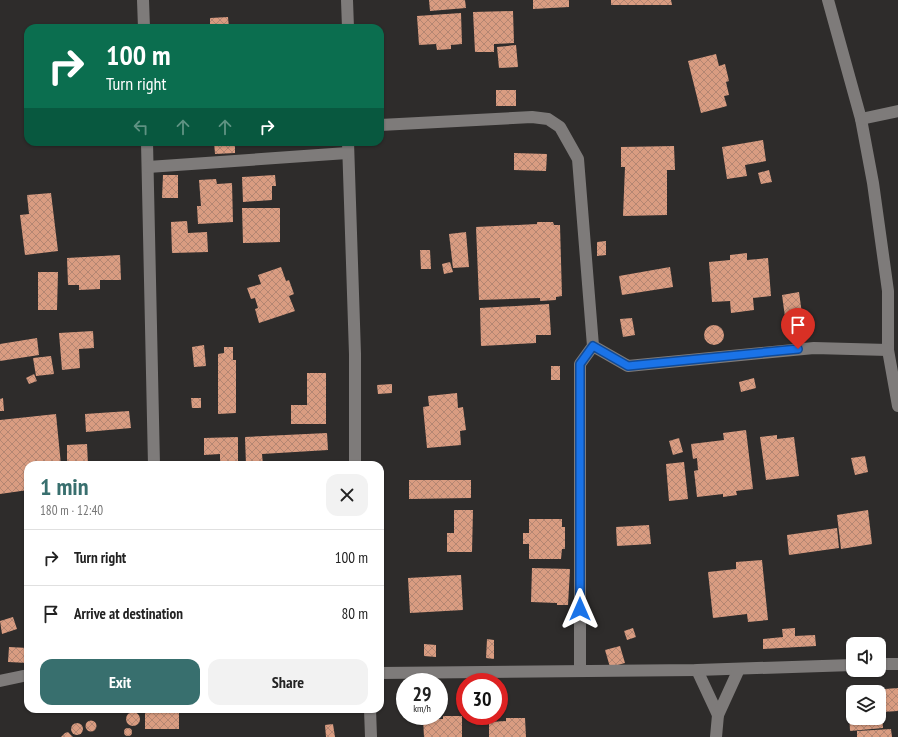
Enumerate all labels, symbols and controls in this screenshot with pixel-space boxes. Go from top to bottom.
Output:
text: 100 m [106,36,170,73]
icon: right [40,40,92,92]
text: Turn right [106,72,166,95]
icon: left [130,116,152,138]
icon: ahead [172,116,194,138]
icon: ahead [214,116,236,138]
icon: right [256,116,278,138]
pin [781,308,815,349]
icon: arrive [787,314,809,336]
text: 1 min [40,471,88,502]
button: close [326,474,368,516]
text: 180 m · 12:40 [40,502,103,519]
icon: right [40,547,62,569]
text: Turn right [74,548,126,567]
text: 100 m [335,548,368,567]
position arrow [559,588,601,630]
icon: arrive [40,603,62,625]
text: Arrive at destination [74,604,183,623]
text: 80 m [342,604,368,623]
map controls [846,637,886,725]
button: sound [846,637,886,677]
button: Exit [40,659,200,705]
button: Share [208,659,368,705]
speed limit sign: 30 [456,673,508,725]
text: 29 [412,681,432,707]
button: layers [846,685,886,725]
text: km/h [413,702,431,715]

